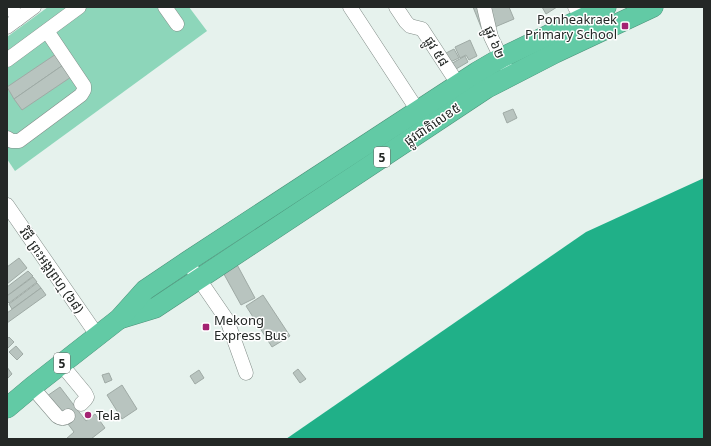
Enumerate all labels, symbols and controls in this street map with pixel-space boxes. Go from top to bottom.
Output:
place label: Ponheakraek Primary School [525,10,617,43]
marker: Ponheakraek Primary School [620,21,630,31]
street label: ផ្លូវ ៦២ [478,23,510,62]
street label: ផ្លូវ ៥៨ [418,32,453,71]
street label: ផ្លូវជាតិលេខ៥ [400,98,466,152]
road number: 5 [374,147,390,167]
street label: វិថី ព្រះអង្គព្រហ្ម (៦៨) [15,223,88,317]
place label: Mekong Express Bus [214,311,287,344]
marker: Mekong Express Bus [201,322,211,332]
road number: 5 [54,353,70,373]
place label: Tela [96,406,120,424]
marker: Tela [83,410,93,420]

